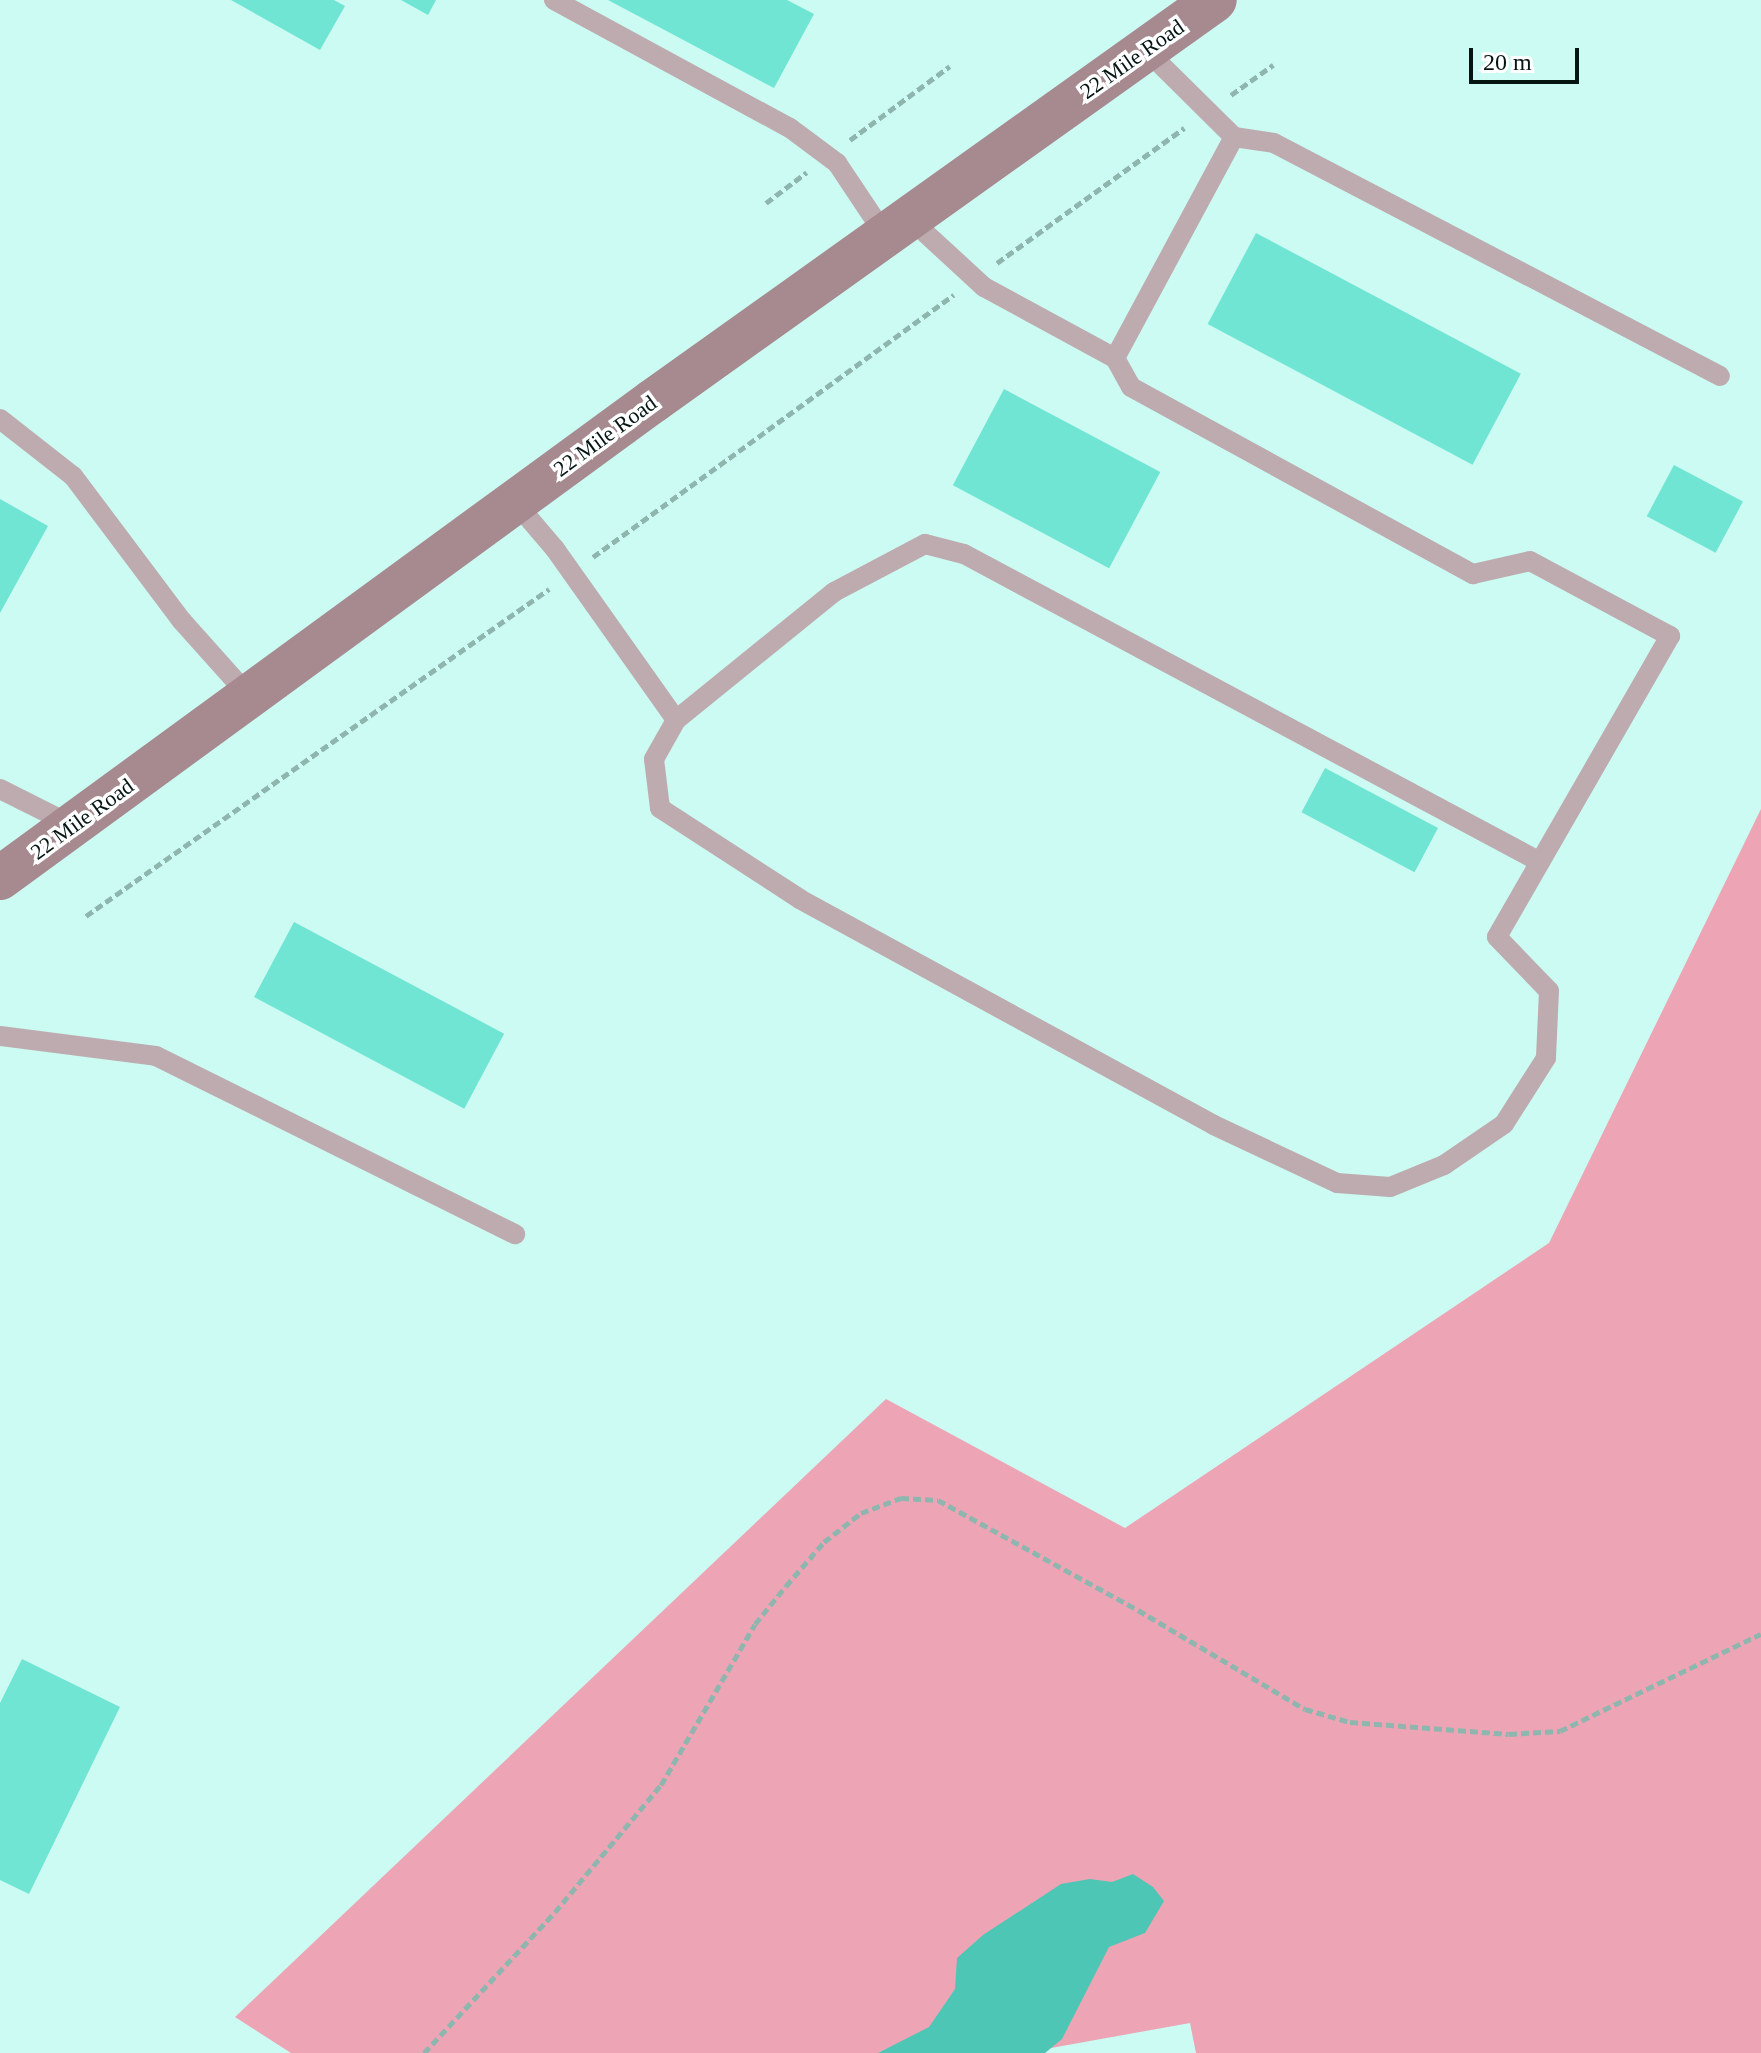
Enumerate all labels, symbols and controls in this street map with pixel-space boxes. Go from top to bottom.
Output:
street label: 22 Mile Road [1075,13,1189,105]
scale bar [1473,32,1583,82]
text: 20 m [1483,49,1532,75]
street label: 22 Mile Road [548,390,662,482]
street label: 22 Mile Road [25,773,139,865]

